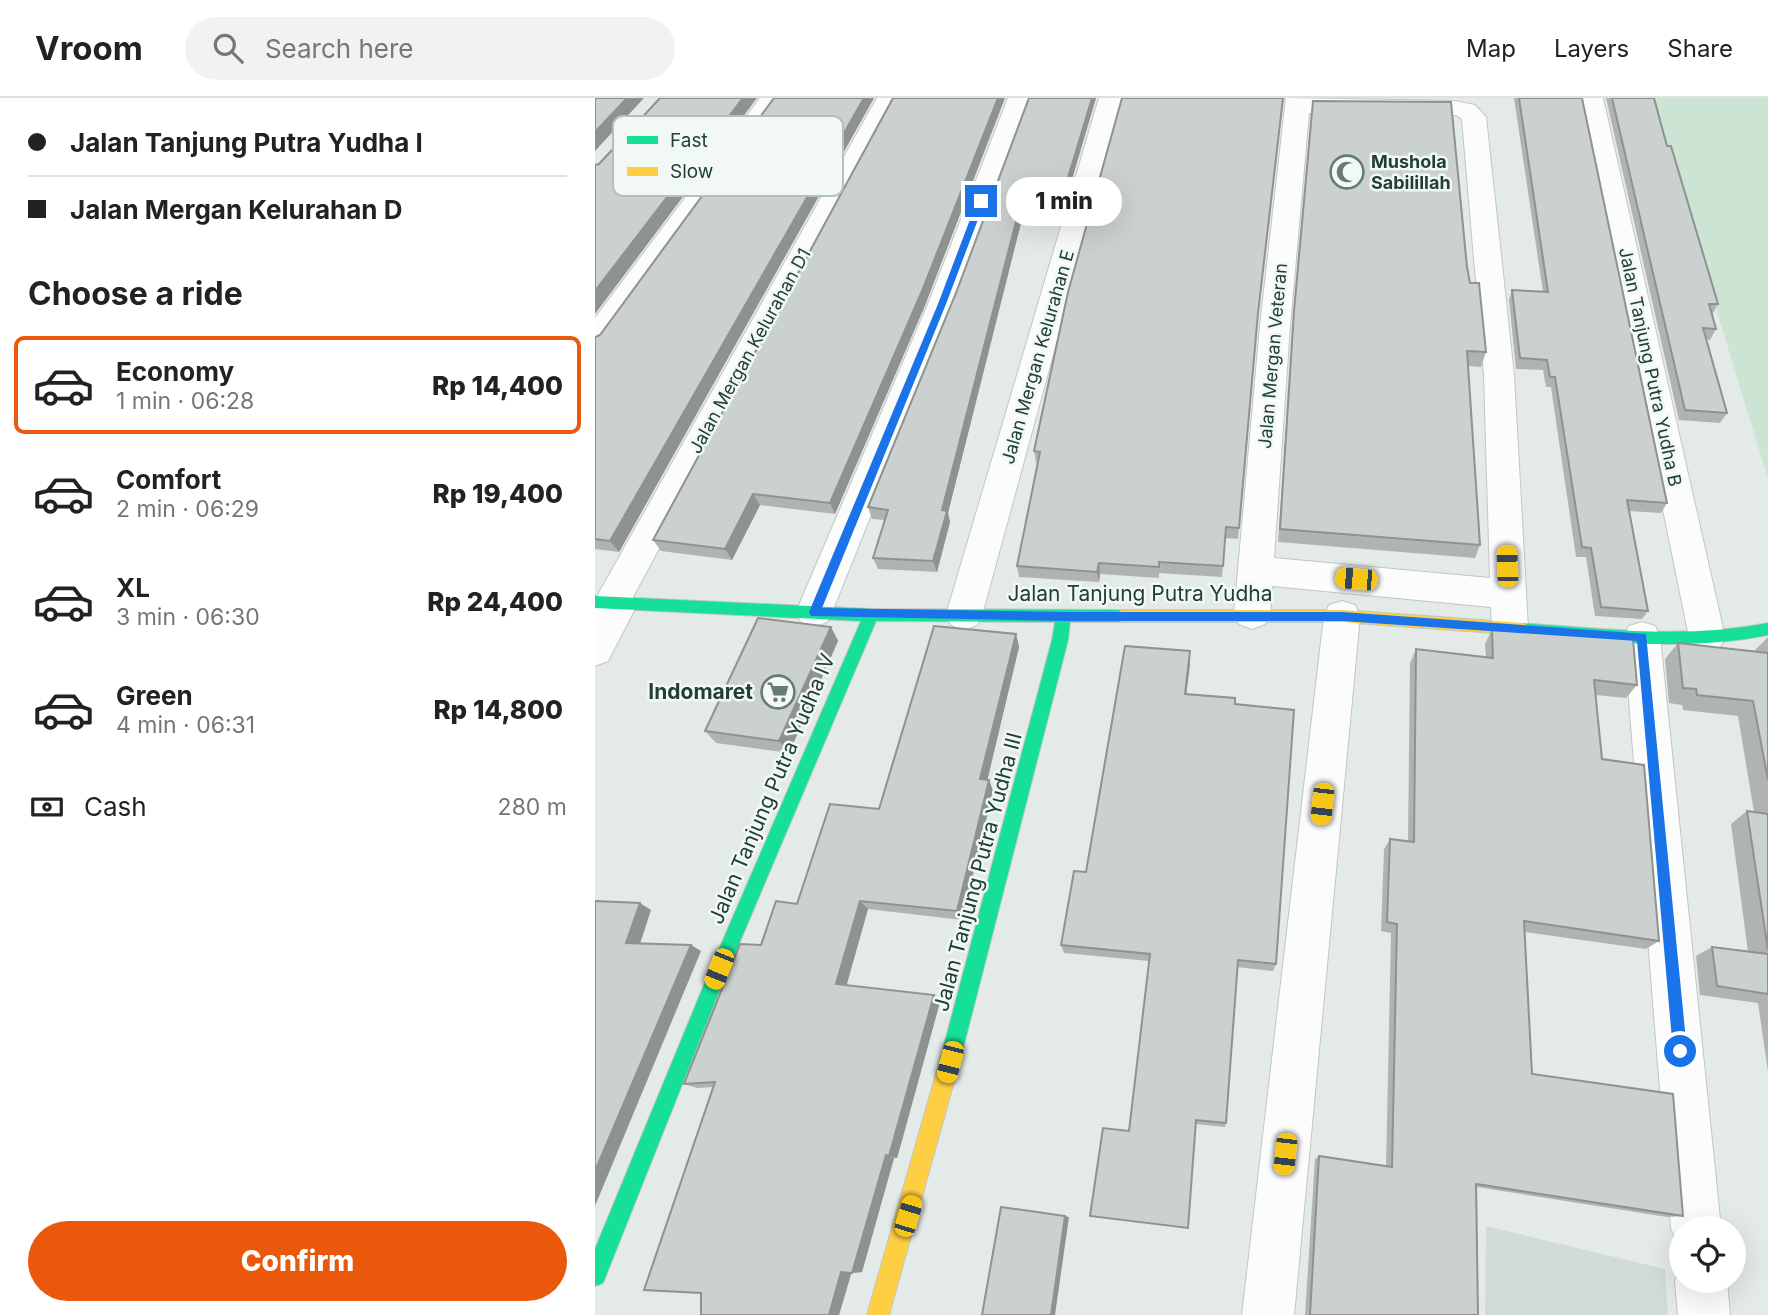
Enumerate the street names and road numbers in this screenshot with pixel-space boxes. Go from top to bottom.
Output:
street label: Jalan Mergan Kelurahan D1 [684,245,815,457]
street label: Jalan Tanjung Putra Yudha B [1615,245,1686,488]
street label: Jalan Mergan Kelurahan E [997,247,1078,466]
street label: Jalan Mergan Veteran [1254,262,1291,450]
street label: Jalan Tanjung Putra Yudha [1007,581,1273,606]
street label: Jalan Tanjung Putra Yudha IV [703,650,840,928]
street label: Jalan Tanjung Putra Yudha III [928,730,1027,1014]

